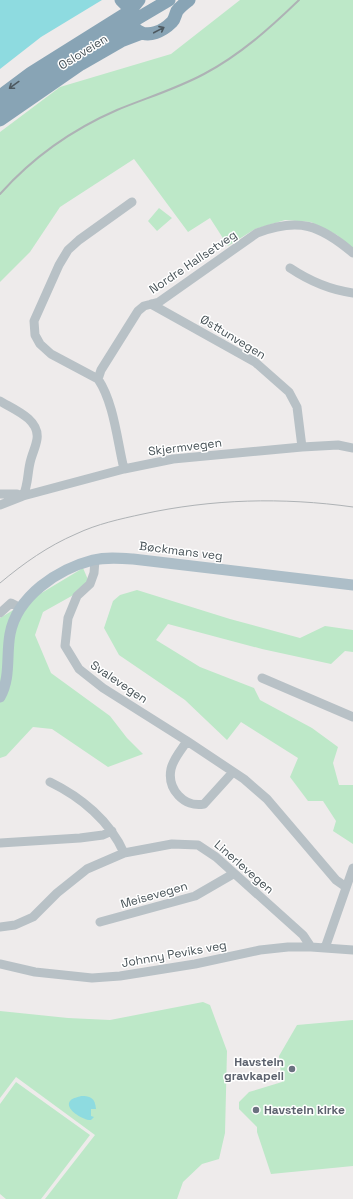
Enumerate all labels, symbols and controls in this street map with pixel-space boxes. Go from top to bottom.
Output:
one-way arrow [153,26,165,34]
street label: Osloveien [55,31,111,73]
one-way arrow [9,81,20,89]
street label: Nordre Hallsetveg [146,227,240,297]
street label: Østtunvegen [197,311,269,363]
street label: Skjermvegen [147,435,223,459]
street label: Bøckmans veg [138,538,224,564]
street label: Svalevegen [87,657,151,707]
street label: Linerlevegen [211,837,277,897]
street label: Meisevegen [119,878,189,912]
street label: Johnny Peviks veg [120,937,228,971]
place label: Havstein gravkapell [224,1054,284,1084]
marker: Havstein gravkapell [287,1064,297,1074]
place label: Havstein kirke [264,1102,345,1118]
marker: Havstein kirke [251,1105,261,1115]

